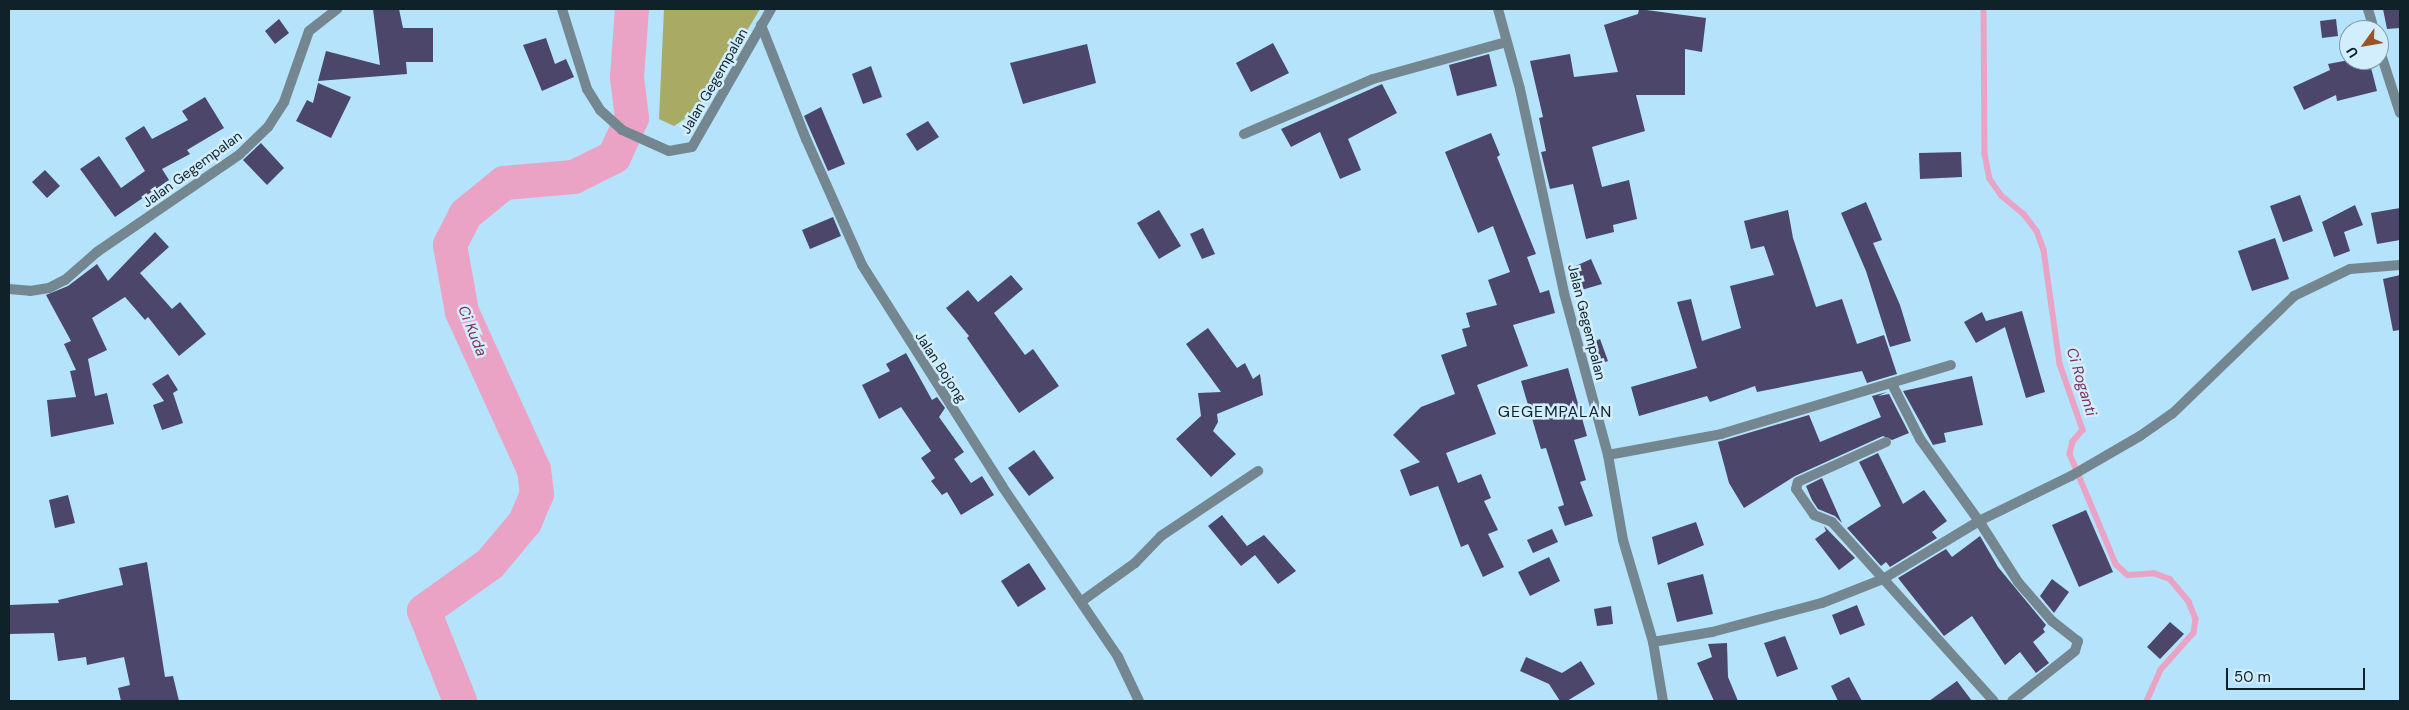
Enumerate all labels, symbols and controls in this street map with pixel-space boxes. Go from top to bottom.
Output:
north arrow [2339,20,2389,70]
street label: Jalan Gegempalan [677,25,751,137]
text: U [2342,44,2362,61]
street label: Jalan Gegempalan [139,127,245,211]
street label: Jalan Gegempalan [1564,262,1610,382]
water label: Ci Kuda [454,303,490,359]
street label: Jalan Bojong [912,328,970,406]
water label: Ci Roganti [2062,346,2100,418]
district label: GEGEMPALAN [1497,402,1613,422]
scale bar [2229,658,2368,690]
text: 50 m [2234,667,2271,687]

